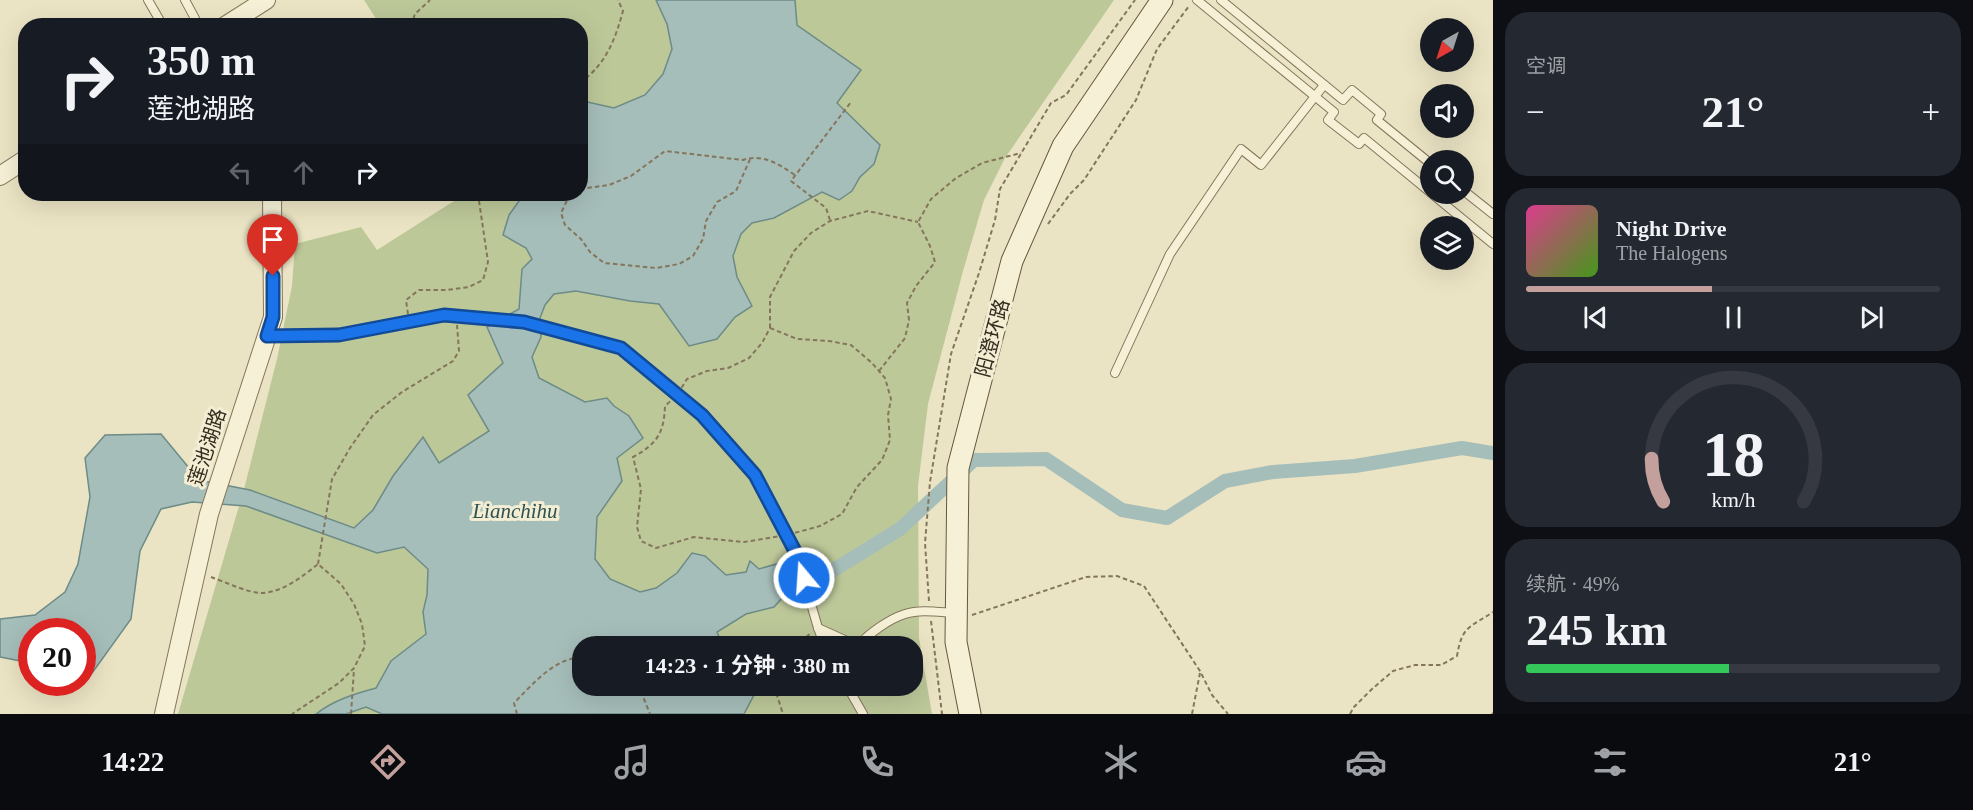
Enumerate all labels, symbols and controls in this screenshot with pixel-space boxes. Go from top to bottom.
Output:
north arrow [1420,18,1474,72]
map controls [1420,18,1474,270]
text: 350 m [147,38,256,84]
icon: right [48,42,126,120]
text: 空调 [1526,55,1566,77]
button: sound [1420,84,1474,138]
text: 21° [1702,87,1765,137]
text: 莲池湖路 [147,94,255,124]
text: − [1526,94,1545,130]
text: + [1921,94,1940,130]
button: search [1420,150,1474,204]
icon: left [224,156,257,189]
icon: ahead [287,156,320,189]
icon: right [350,156,383,189]
pin [247,214,298,276]
button: layers [1420,216,1474,270]
text: Night Drive [1616,216,1727,241]
icon: arrive [256,223,289,256]
text: The Halogens [1616,242,1728,264]
street label: 阳澄环路 [971,297,1013,379]
icon: previous [1579,301,1612,334]
icon: pause [1717,301,1750,334]
icon: next [1855,301,1888,334]
street label: 莲池湖路 [184,406,230,488]
text: 18 [1702,420,1764,489]
text: km/h [1711,488,1755,512]
water label: Lianchihu [471,499,558,523]
position arrow [772,546,836,610]
text: 续航 · 49% [1526,573,1619,595]
text: 245 km [1526,605,1667,655]
speed limit sign: 20 [18,618,96,696]
text: 14:23 · 1 分钟 · 380 m [645,653,850,678]
icon: directions [367,741,409,783]
icon: music [611,741,653,783]
icon: phone [856,741,898,783]
icon: climate [1100,741,1142,783]
icon: car [1345,741,1387,783]
icon: filters [1589,741,1631,783]
text: 14:22 [101,747,164,777]
text: 21° [1834,747,1872,777]

